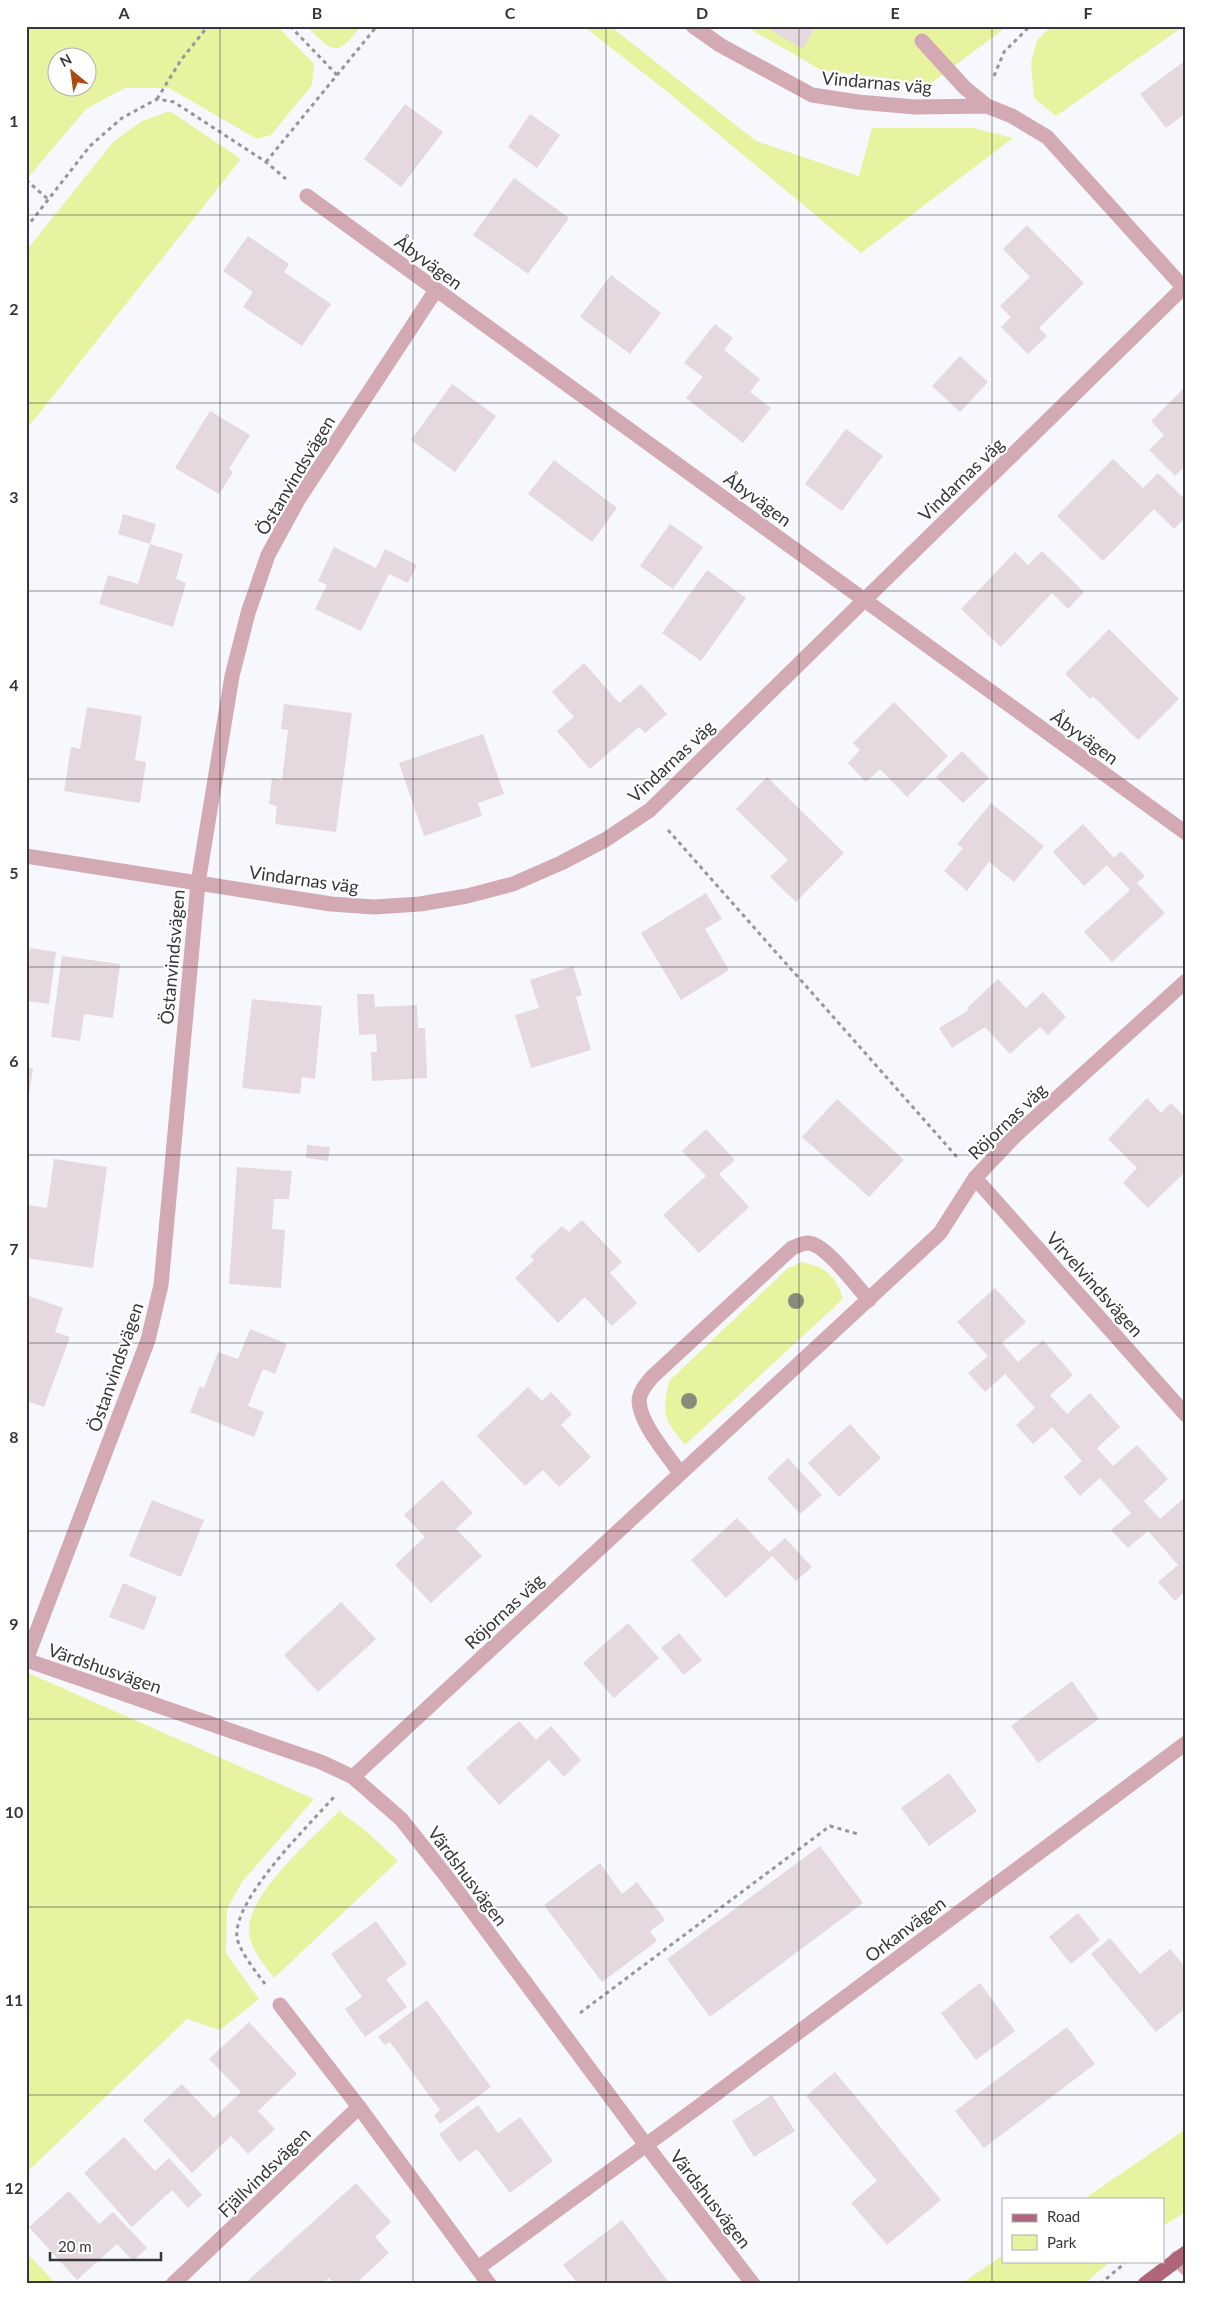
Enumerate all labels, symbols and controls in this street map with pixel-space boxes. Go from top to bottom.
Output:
text: A [117,3,130,22]
text: B [312,3,322,22]
text: C [505,3,516,22]
text: D [696,3,708,22]
text: E [890,3,900,22]
text: F [1083,3,1093,22]
north arrow [48,48,98,98]
text: N [57,50,74,70]
street label: Vindarnas väg [821,66,933,98]
text: 1 [9,111,19,130]
street label: Åbyvägen [391,230,467,294]
text: 2 [9,299,19,318]
street label: Östanvindsvägen [251,411,339,539]
street label: Vindarnas väg [914,433,1008,525]
street label: Åbyvägen [720,467,796,531]
text: 3 [9,487,19,506]
text: 4 [9,675,19,694]
street label: Åbyvägen [1047,705,1123,769]
street label: Vindarnas väg [623,715,719,807]
street label: Vindarnas väg [248,860,360,898]
text: 5 [9,863,19,882]
street label: Östanvindsvägen [155,889,189,1025]
text: 6 [9,1051,19,1070]
street label: Röjornas väg [963,1078,1051,1164]
street label: Virvelvindsvägen [1042,1227,1148,1341]
text: 7 [9,1239,19,1258]
street label: Östanvindsvägen [83,1299,147,1435]
text: 8 [9,1427,19,1446]
street label: Röjornas väg [460,1569,548,1653]
text: 9 [9,1614,19,1633]
street label: Värdshusvägen [45,1638,165,1698]
text: 10 [5,1802,23,1821]
street label: Värdshusvägen [424,1822,512,1930]
street label: Orkanvägen [860,1891,950,1967]
text: 11 [5,1990,23,2009]
street label: Fjällvindsvägen [213,2122,315,2222]
street label: Värdshusvägen [666,2146,756,2252]
text: 12 [5,2178,23,2197]
legend [1002,2198,1164,2262]
text: Road [1047,2207,1080,2225]
scale bar [50,2230,161,2262]
text: Park [1047,2233,1077,2251]
text: 20 m [58,2237,92,2255]

